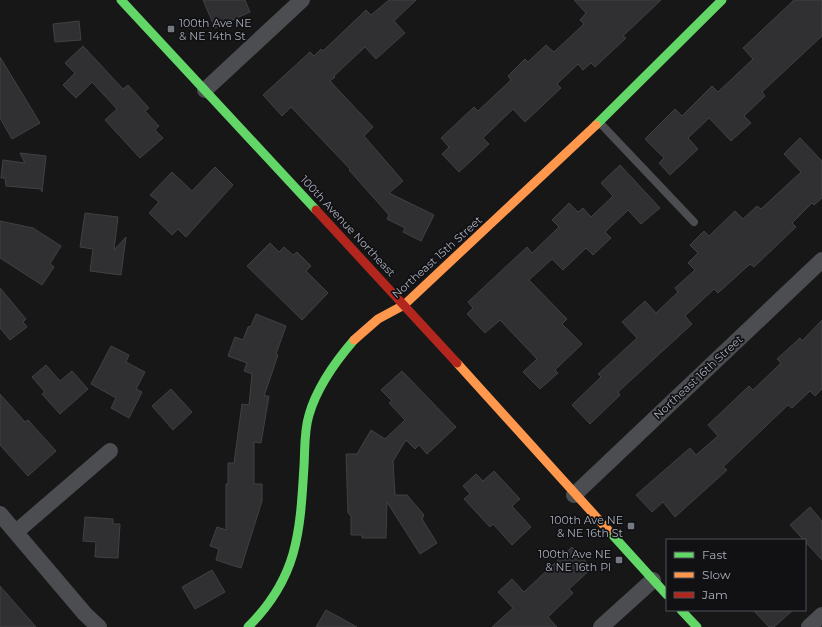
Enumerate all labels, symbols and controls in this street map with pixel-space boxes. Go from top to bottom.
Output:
place label: 100th Ave NE & NE 14th St [179,16,252,43]
marker: 100th Ave NE & NE 14th St [166,24,176,34]
street label: 100th Avenue Northeast [298,173,399,280]
street label: Northeast 15th Street [389,213,485,301]
street label: Northeast 16th Street [651,332,746,422]
place label: 100th Ave NE & NE 16th St [550,513,624,540]
marker: 100th Ave NE & NE 16th St [626,521,636,531]
legend [666,539,806,611]
place label: 100th Ave NE & NE 16th Pl [538,547,611,574]
text: Fast [702,547,727,562]
marker: 100th Ave NE & NE 16th Pl [614,555,624,565]
text: Slow [702,567,731,582]
text: Jam [701,587,728,602]

